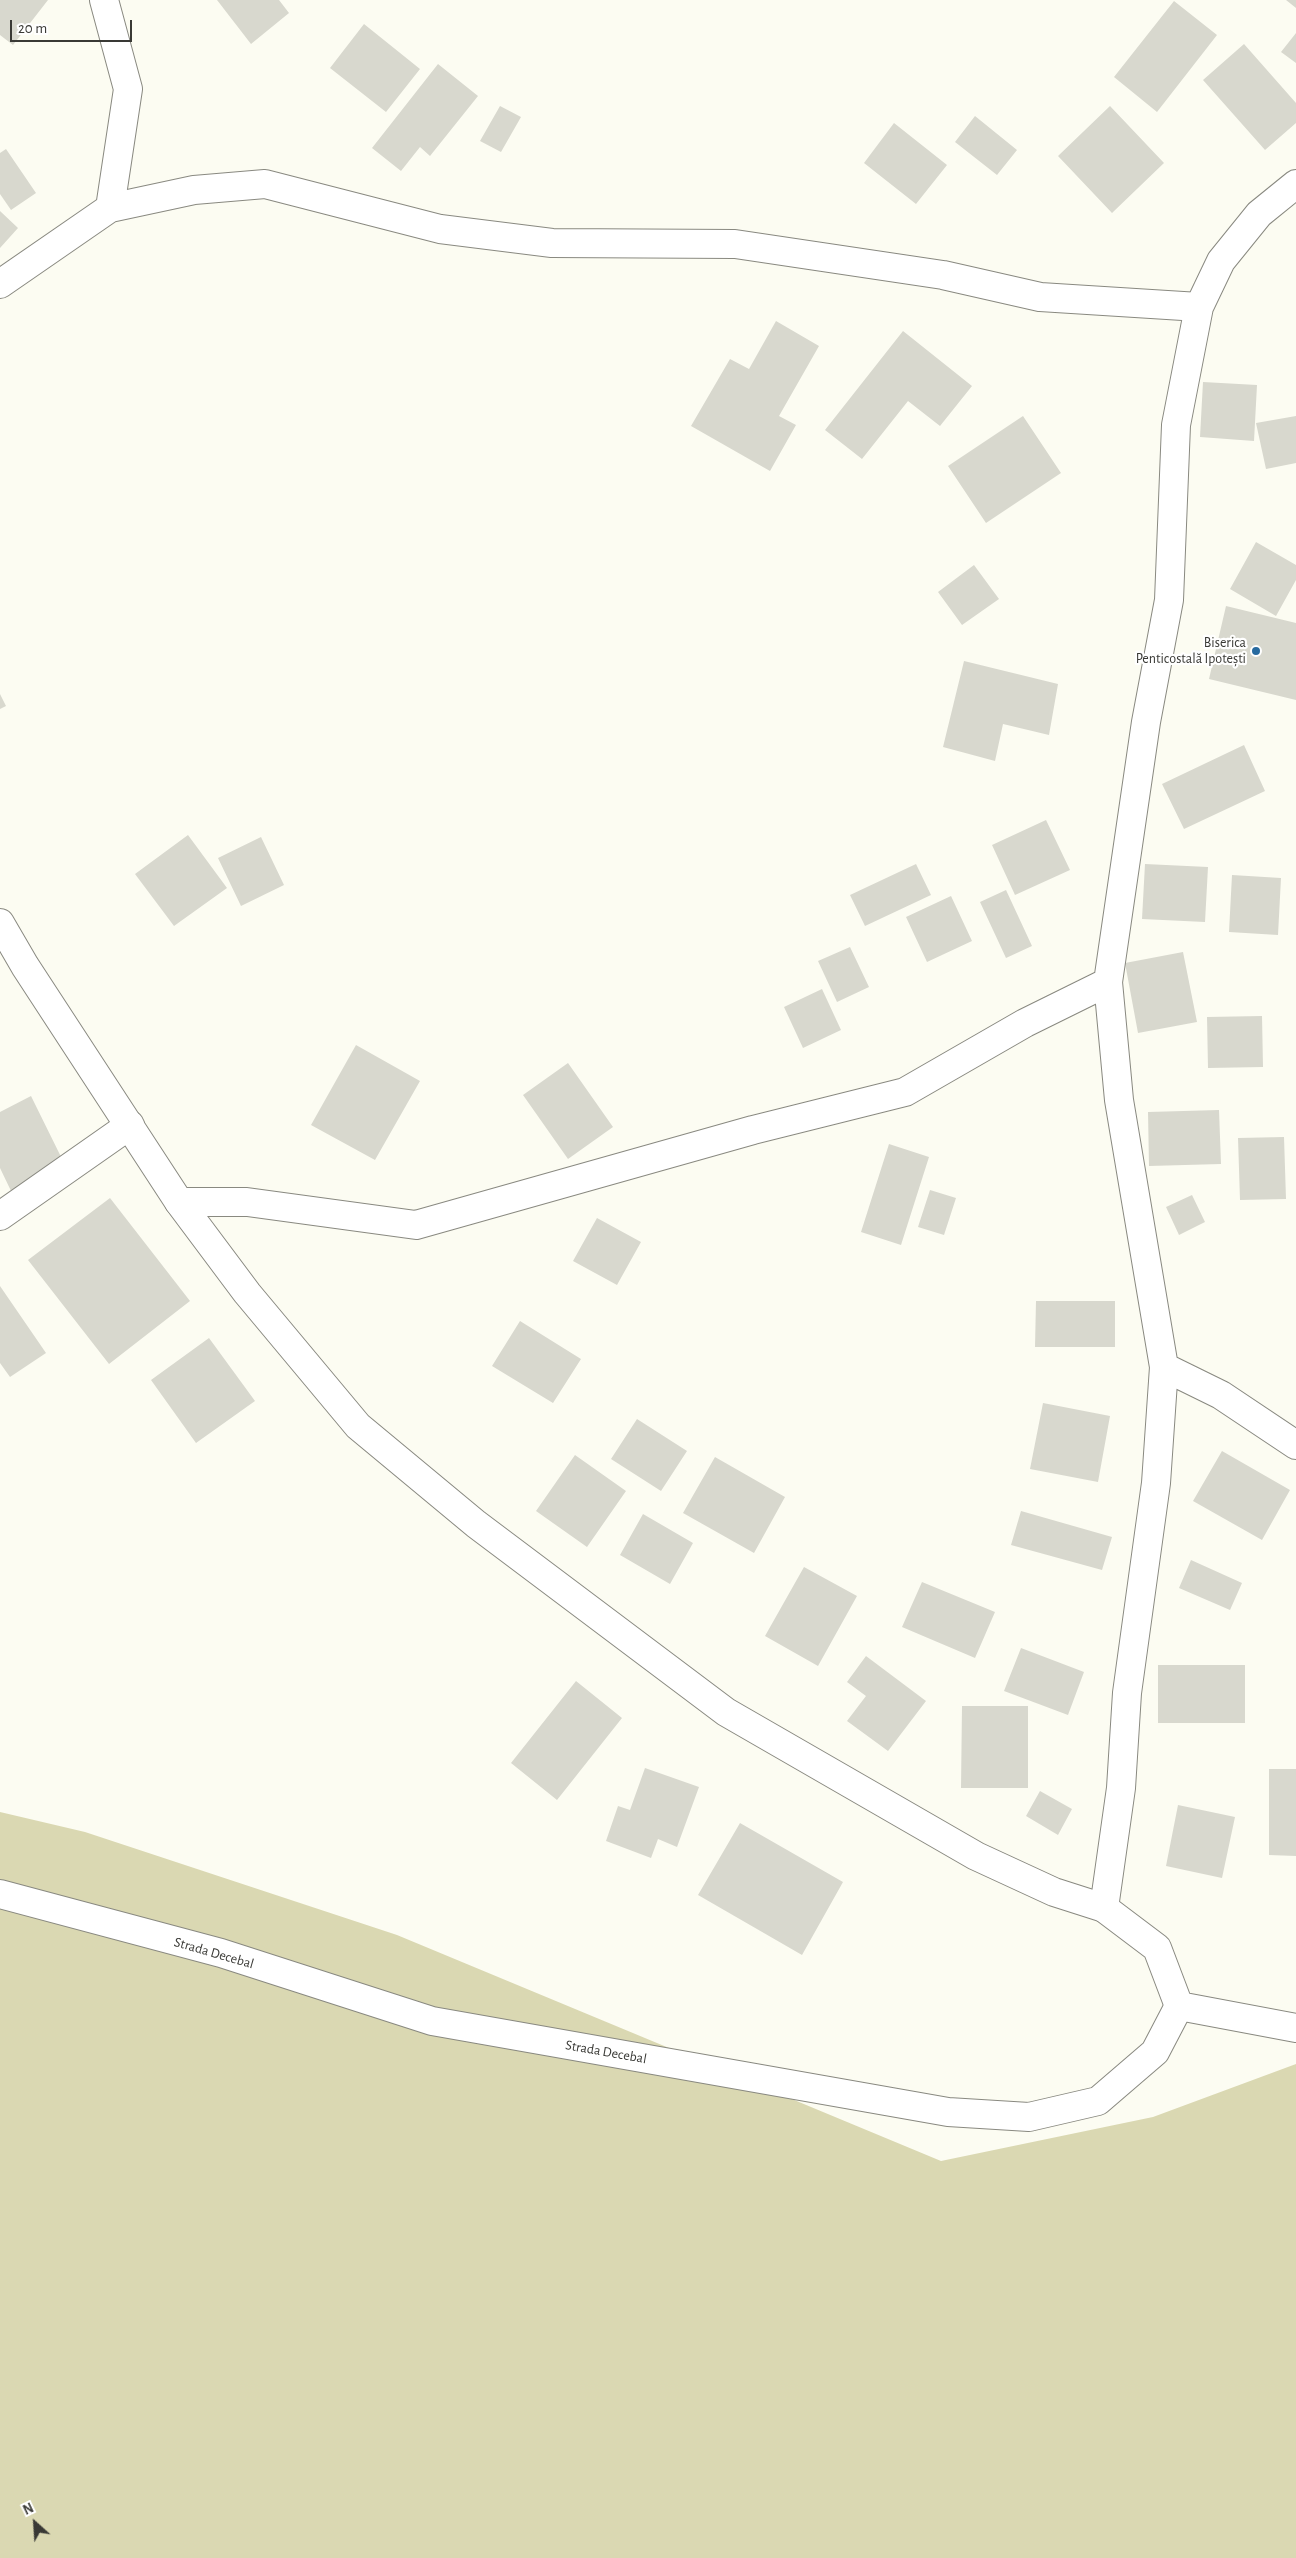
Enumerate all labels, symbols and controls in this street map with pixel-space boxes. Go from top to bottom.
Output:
scale bar [12,10,135,42]
text: 20 m [18,21,47,36]
place label: Biserica Penticostală Ipotești [1136,635,1246,668]
marker: Biserica Penticostală Ipotești [1250,645,1262,657]
street label: Strada Decebal [172,1934,256,1972]
street label: Strada Decebal [564,2037,648,2067]
north arrow [10,2498,60,2548]
text: N [21,2501,36,2518]

